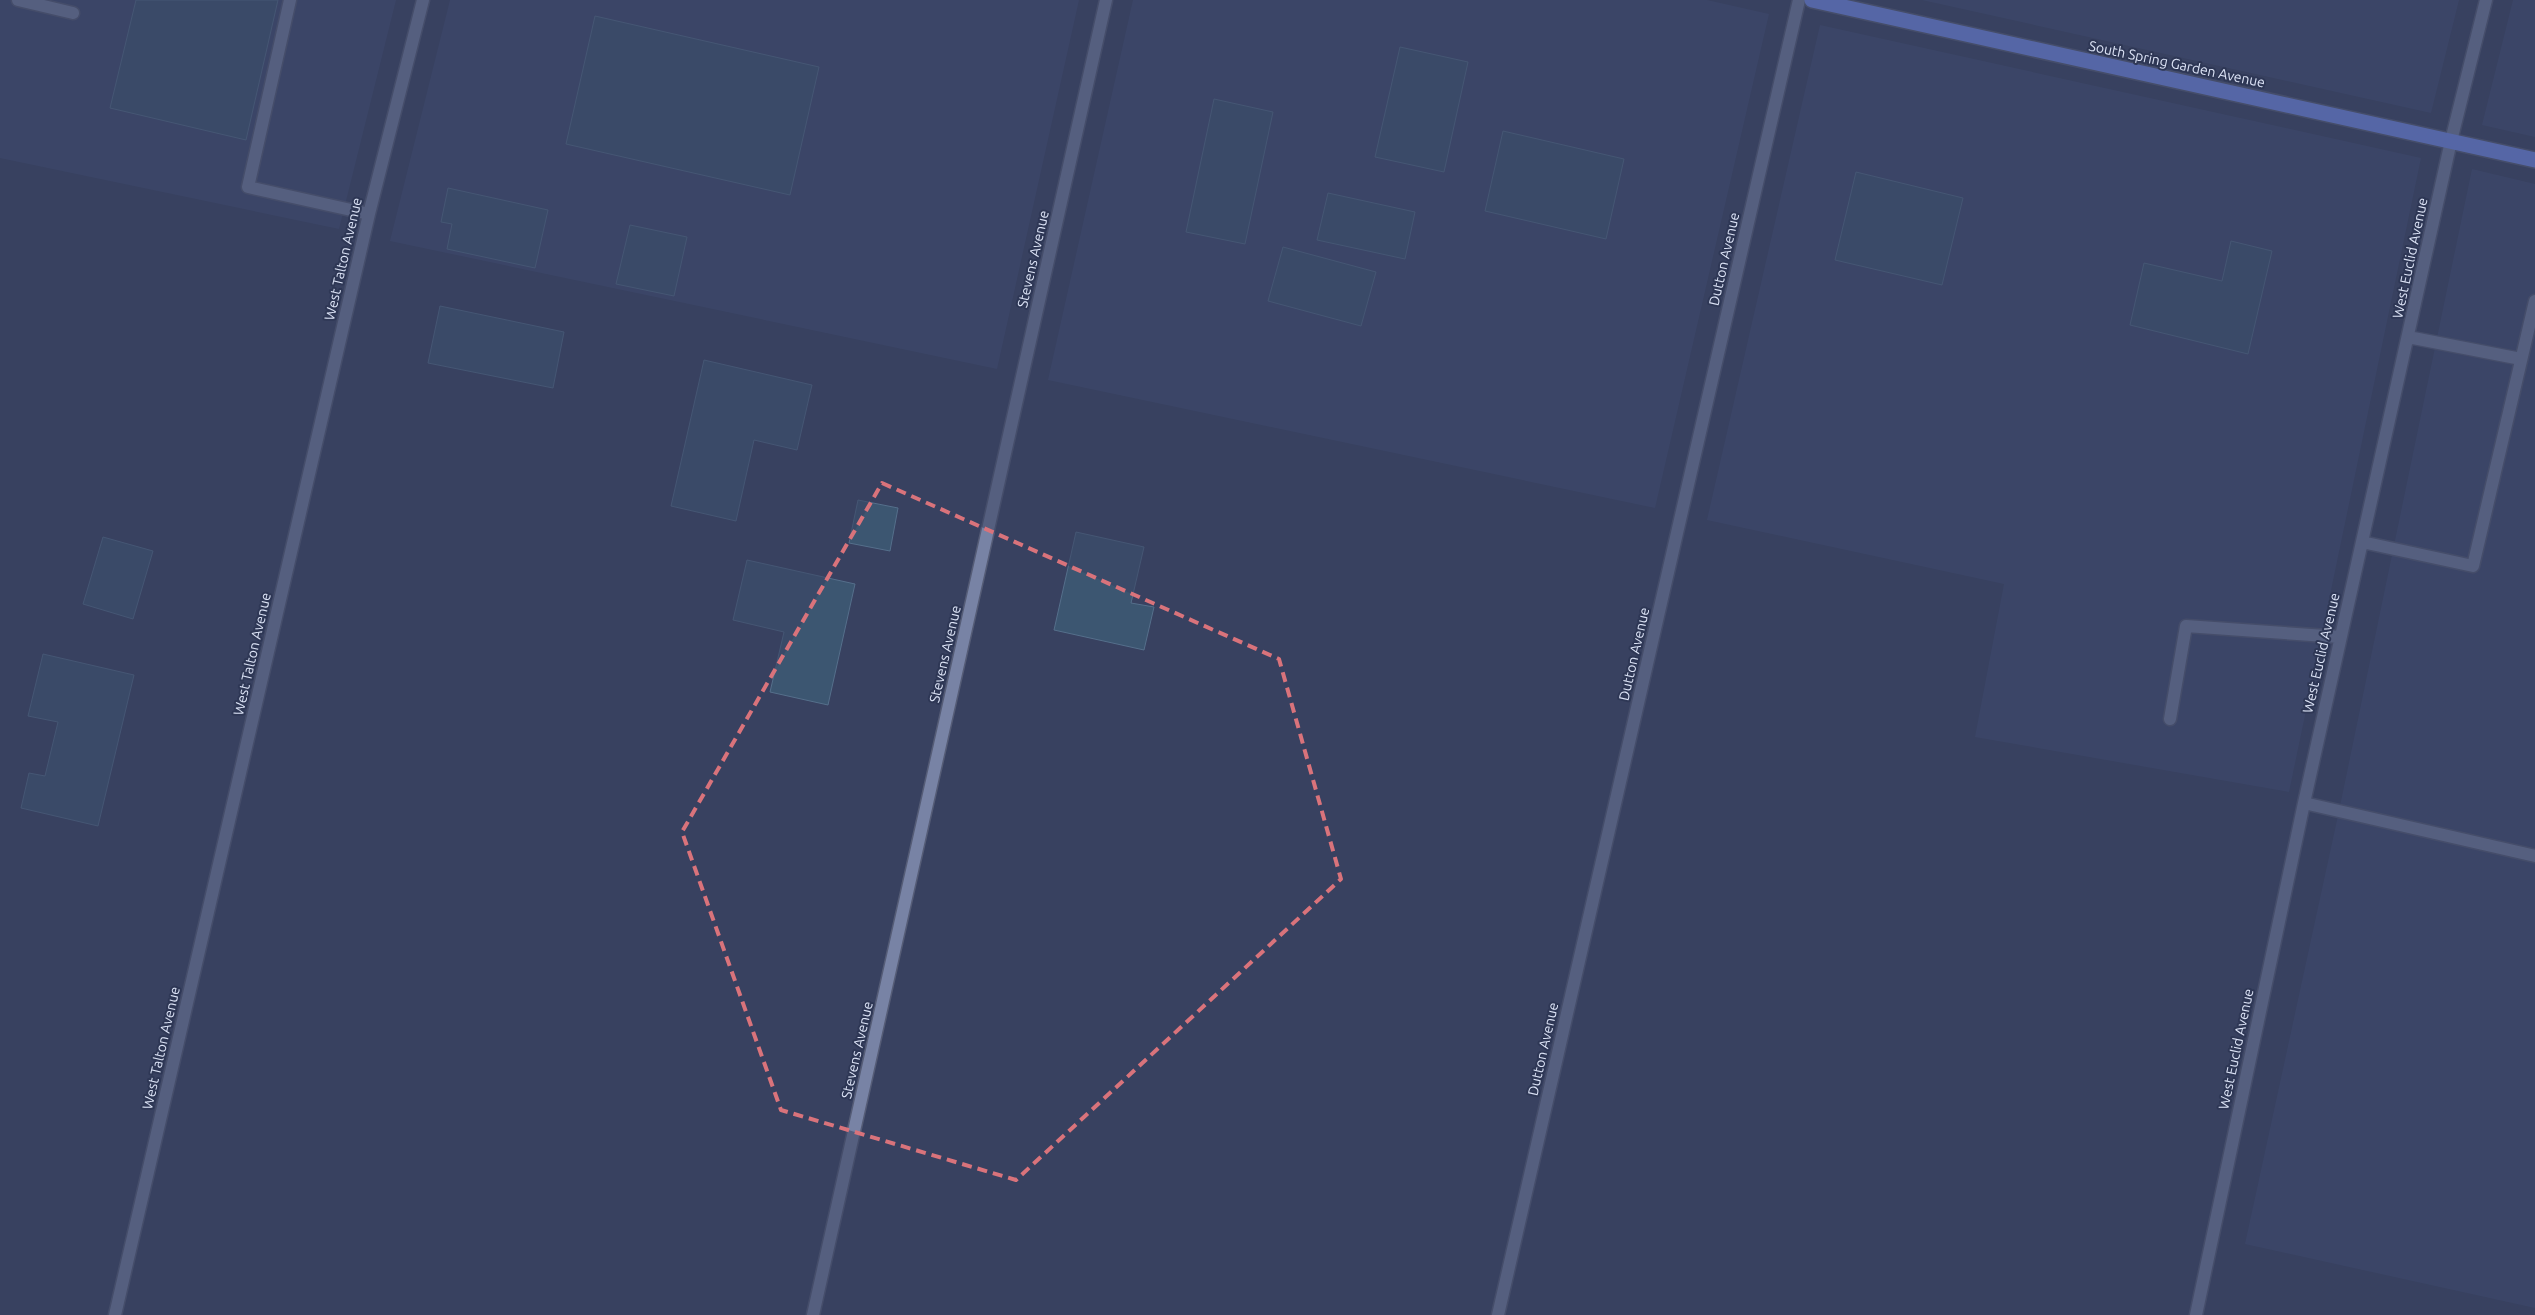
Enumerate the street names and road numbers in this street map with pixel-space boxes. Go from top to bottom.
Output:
street label: South Spring Garden Avenue [2087,37,2267,91]
street label: West Talton Avenue [321,196,365,322]
street label: West Euclid Avenue [2389,196,2431,320]
street label: Stevens Avenue [1014,209,1052,309]
street label: Dutton Avenue [1705,211,1743,307]
street label: West Talton Avenue [230,591,274,717]
street label: West Euclid Avenue [2299,591,2343,715]
street label: Stevens Avenue [926,604,964,704]
street label: Dutton Avenue [1615,606,1653,702]
street label: West Talton Avenue [139,985,183,1111]
street label: West Euclid Avenue [2215,987,2257,1111]
street label: Stevens Avenue [838,1000,876,1100]
street label: Dutton Avenue [1524,1001,1562,1097]

